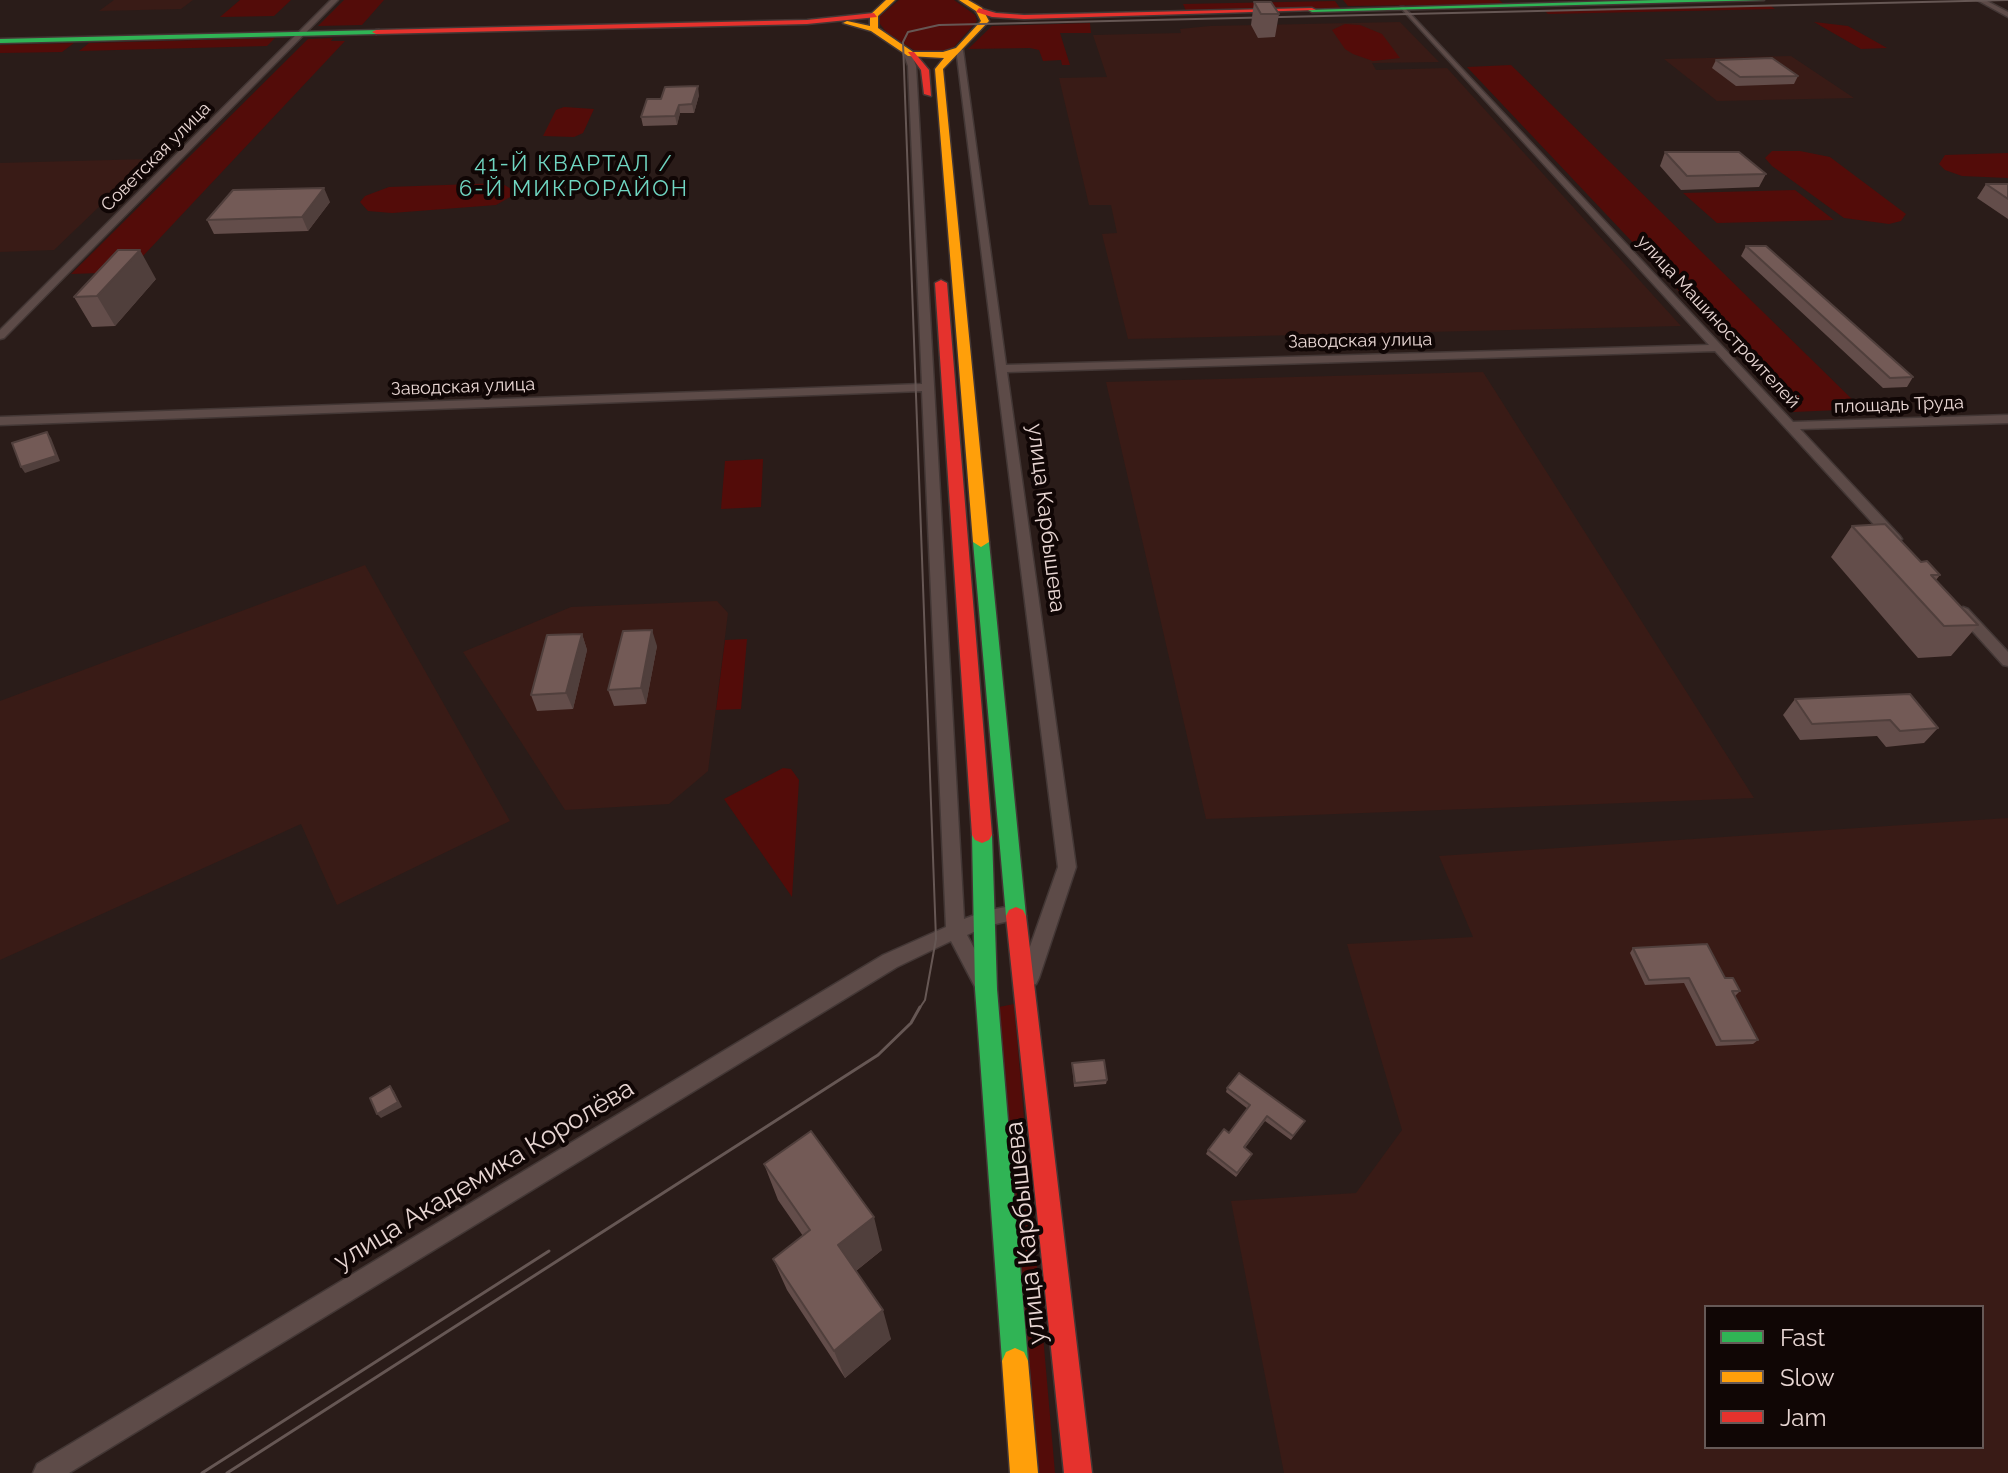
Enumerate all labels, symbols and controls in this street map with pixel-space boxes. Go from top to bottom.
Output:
street label: Советская улица [97,98,215,216]
district label: 41-Й КВАРТАЛ / 6-Й МИКРОРАЙОН [459,151,689,202]
street label: улица Машиностроителей [1632,231,1804,413]
street label: Заводская улица [1288,329,1432,353]
street label: Заводская улица [391,374,535,400]
street label: площадь Труда [1834,392,1964,418]
street label: улица Карбышева [1021,422,1071,614]
street label: улица Академика Королёва [328,1073,640,1277]
street label: улица Карбышева [999,1120,1053,1346]
legend [1704,1305,1984,1449]
text: Fast [1780,1323,1825,1352]
text: Slow [1780,1363,1834,1392]
text: Jam [1780,1403,1826,1432]

